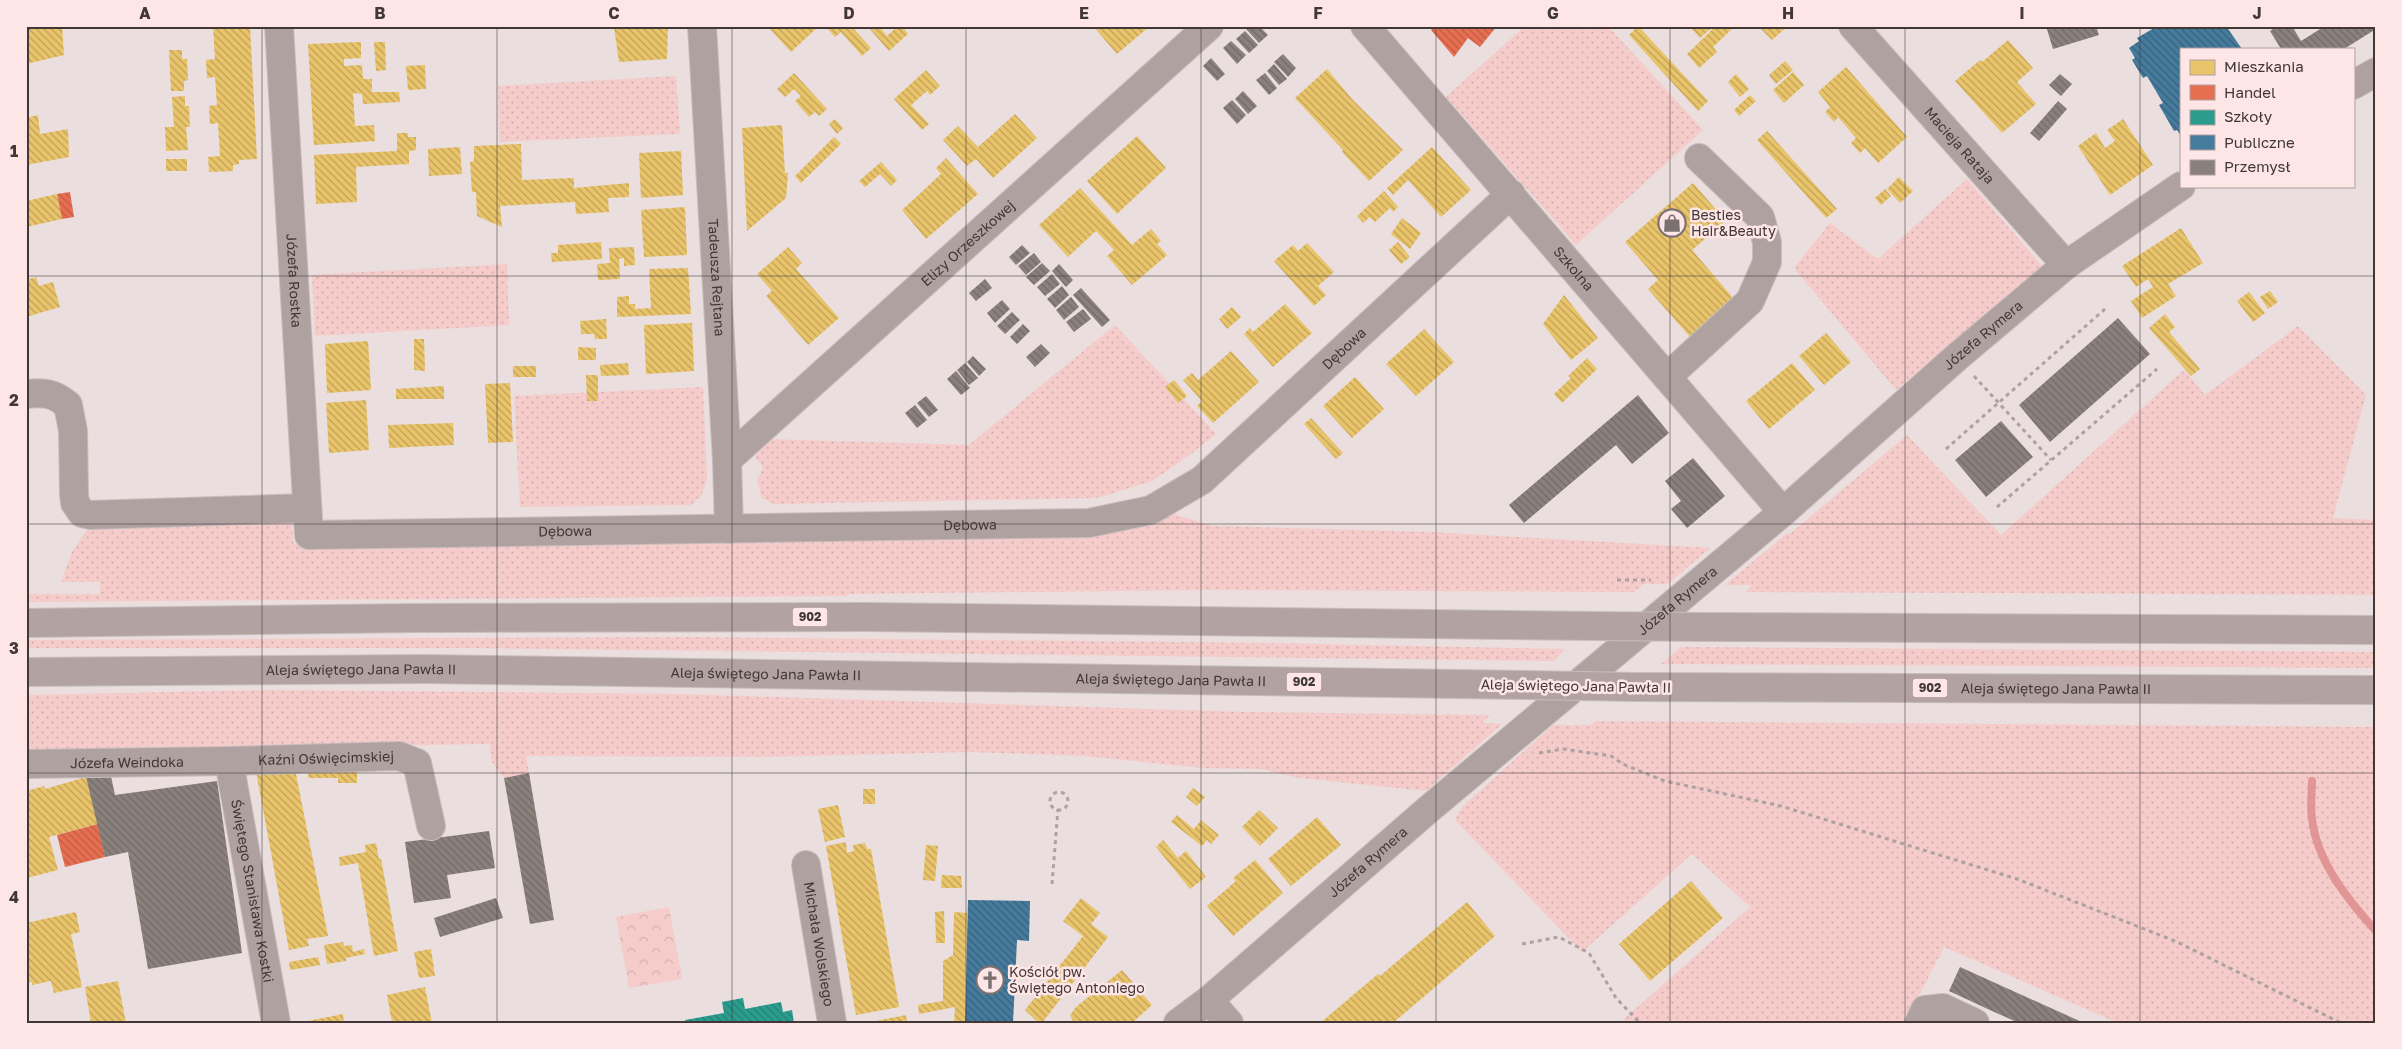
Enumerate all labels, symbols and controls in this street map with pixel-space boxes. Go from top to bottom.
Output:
text: A [139,3,151,23]
text: B [374,3,386,23]
text: C [608,3,620,23]
text: D [843,3,855,23]
text: E [1079,3,1089,23]
text: F [1313,3,1323,23]
text: G [1547,3,1559,23]
text: H [1782,3,1794,23]
text: I [2019,3,2025,23]
text: J [2252,3,2262,23]
legend [2180,48,2354,188]
text: Mieszkania [2224,57,2304,75]
text: Handel [2224,83,2276,101]
street label: Macieja Rataja [1921,103,1998,187]
text: Szkoły [2224,107,2273,125]
text: Publiczne [2224,133,2295,151]
text: 1 [10,141,18,161]
text: Przemysł [2224,157,2291,175]
street label: Elizy Orzeszkowej [917,196,1018,289]
place label: Besties Hair&Beauty [1691,206,1776,239]
shop icon: Besties Hair&Beauty [1657,208,1687,238]
street label: Tadeusza Rejtana [705,218,729,337]
street label: Józefa Rostka [283,233,306,328]
street label: Szkolna [1550,243,1598,294]
street label: Józefa Rymera [1940,296,2026,373]
street label: Dębowa [1318,324,1369,373]
text: 2 [9,390,19,410]
street label: Dębowa [943,515,997,533]
street label: Dębowa [538,522,592,539]
street label: Józefa Rymera [1634,562,1720,639]
road number: 902 [792,608,828,626]
text: 3 [9,638,19,658]
street label: Aleja świętego Jana Pawła II [266,660,456,678]
street label: Aleja świętego Jana Pawła II [671,664,861,683]
street label: Aleja świętego Jana Pawła II [1076,669,1266,689]
road number: 902 [1286,672,1322,692]
street label: Aleja świętego Jana Pawła II [1481,675,1671,696]
road number: 902 [1912,678,1948,698]
street label: Aleja świętego Jana Pawła II [1961,679,2151,697]
street label: Kaźni Oświęcimskiej [258,747,394,768]
street label: Józefa Weindoka [70,753,184,771]
street label: Świętego Stanisława Kostki [228,798,278,984]
street label: Józefa Rymera [1325,823,1410,900]
street label: Michała Wolskiego [801,880,838,1008]
text: 4 [9,887,19,907]
place label: Kościół pw. Świętego Antoniego [1009,963,1145,996]
church icon: Kościół pw. Świętego Antoniego [975,965,1005,995]

